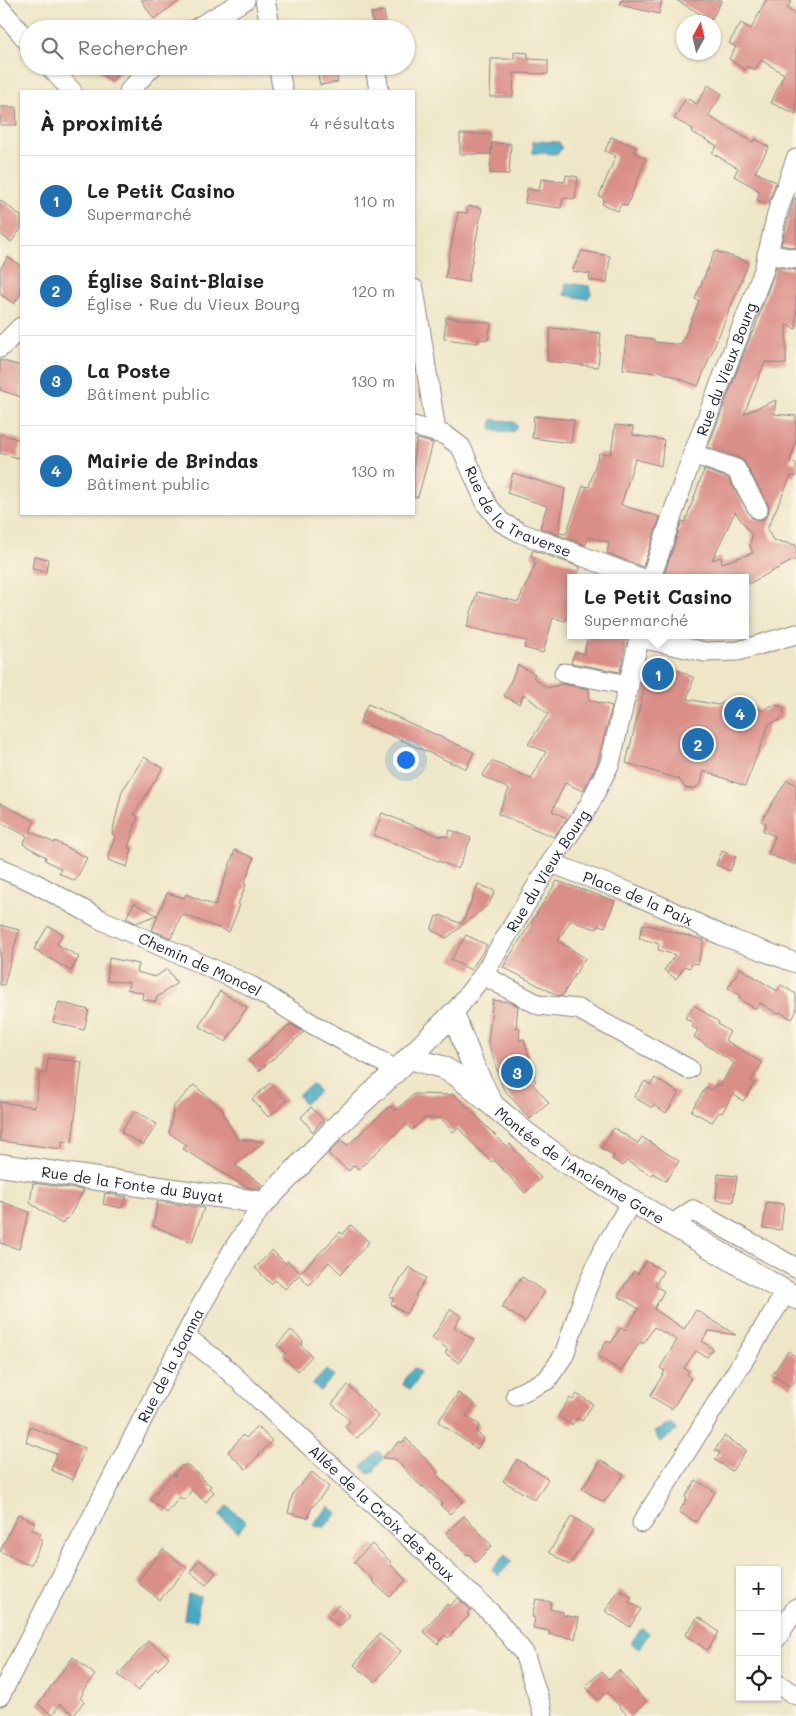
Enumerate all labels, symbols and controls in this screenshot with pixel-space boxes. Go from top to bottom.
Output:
north arrow [676,15,721,60]
search box [20,20,415,75]
icon: search [38,34,66,62]
text: Rechercher [78,35,188,60]
text: À proximité [40,109,163,136]
text: 4 résultats [310,112,395,133]
text: Le Petit Casino [87,178,235,203]
text: 1 [52,190,60,211]
text: 110 m [353,190,395,211]
text: Supermarché [87,203,192,224]
text: Église Saint-Blaise [87,268,264,293]
text: 2 [52,280,60,301]
text: 120 m [351,280,395,301]
text: Église · Rue du Vieux Bourg [87,293,300,314]
street label: Rue du Vieux Bourg [691,299,761,439]
text: La Poste [87,358,170,383]
text: 3 [51,370,61,391]
text: 130 m [351,370,395,391]
text: Bâtiment public [87,383,210,404]
text: Mairie de Brindas [87,448,258,473]
text: 4 [51,460,61,481]
text: 130 m [351,460,395,481]
street label: Rue de la Traverse [461,463,574,561]
text: Bâtiment public [87,473,210,494]
popup [567,574,749,639]
text: Le Petit Casino [584,584,732,609]
text: Supermarché [584,609,689,630]
pin: 1 [642,655,674,693]
pin: 4 [724,694,756,732]
pin: 2 [682,725,714,763]
your location [393,747,419,773]
street label: Rue du Vieux Bourg [501,805,594,936]
street label: Place de la Paix [580,866,697,930]
street label: Chemin de Moncel [135,927,265,1000]
pin: 3 [501,1053,533,1091]
street label: Montée de l'Ancienne Gare [491,1102,668,1228]
street label: Rue de la Fonte du Buyat [40,1161,225,1207]
street label: Rue de la Joanna [132,1304,208,1426]
street label: Allée de la Croix des Roux [305,1440,460,1586]
map controls [736,1566,781,1701]
button: + [736,1566,781,1611]
button: − [736,1611,781,1656]
button: locate [736,1656,781,1701]

